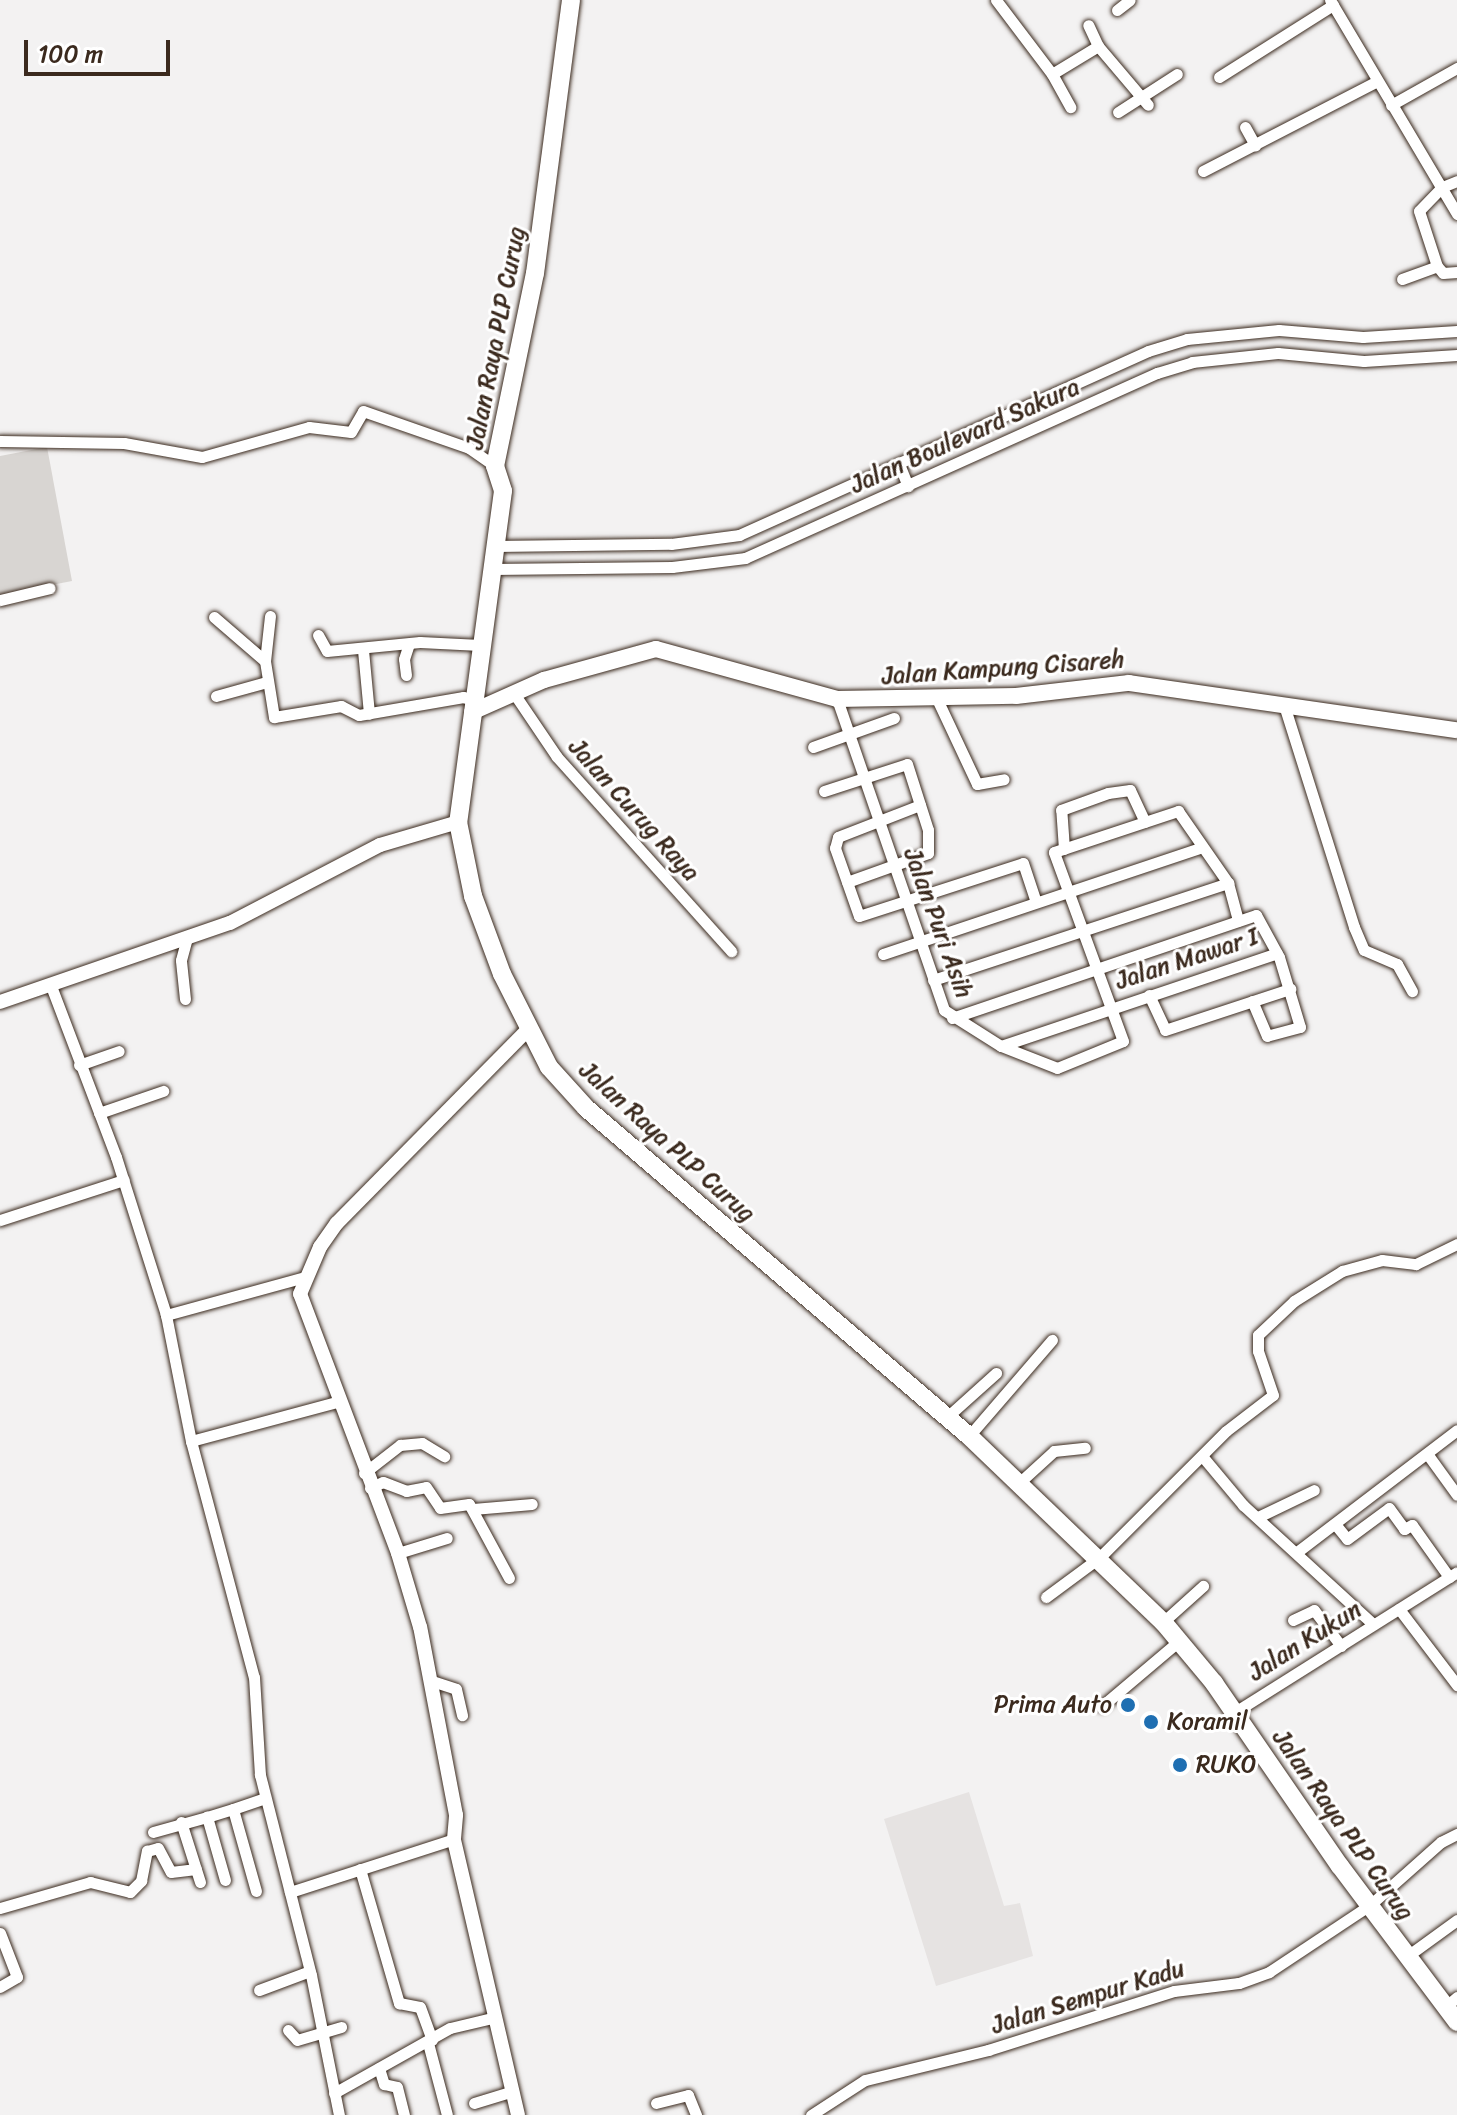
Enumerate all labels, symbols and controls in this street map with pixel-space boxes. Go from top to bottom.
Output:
scale bar [28,24,174,74]
text: 100 m [38,33,103,75]
street label: Jalan Raya PLP Curug [460,224,532,452]
street label: Jalan Boulevard Sakura [847,373,1083,499]
street label: Jalan Kampung Cisareh [881,645,1125,691]
street label: Jalan Curug Raya [563,733,705,887]
street label: Jalan Puri Asih [898,844,978,1002]
street label: Jalan Mawar I [1113,923,1261,995]
street label: Jalan Raya PLP Curug [573,1055,761,1229]
street label: Jalan Kukun [1243,1595,1367,1687]
place label: Prima Auto [993,1691,1112,1719]
marker: Prima Auto [1119,1696,1137,1714]
place label: Koramil [1167,1708,1248,1736]
marker: Koramil [1142,1713,1160,1731]
street label: Jalan Raya PLP Curug [1266,1724,1420,1926]
place label: RUKO [1196,1751,1257,1779]
marker: RUKO [1171,1756,1189,1774]
street label: Jalan Sempur Kadu [988,1954,1188,2040]

